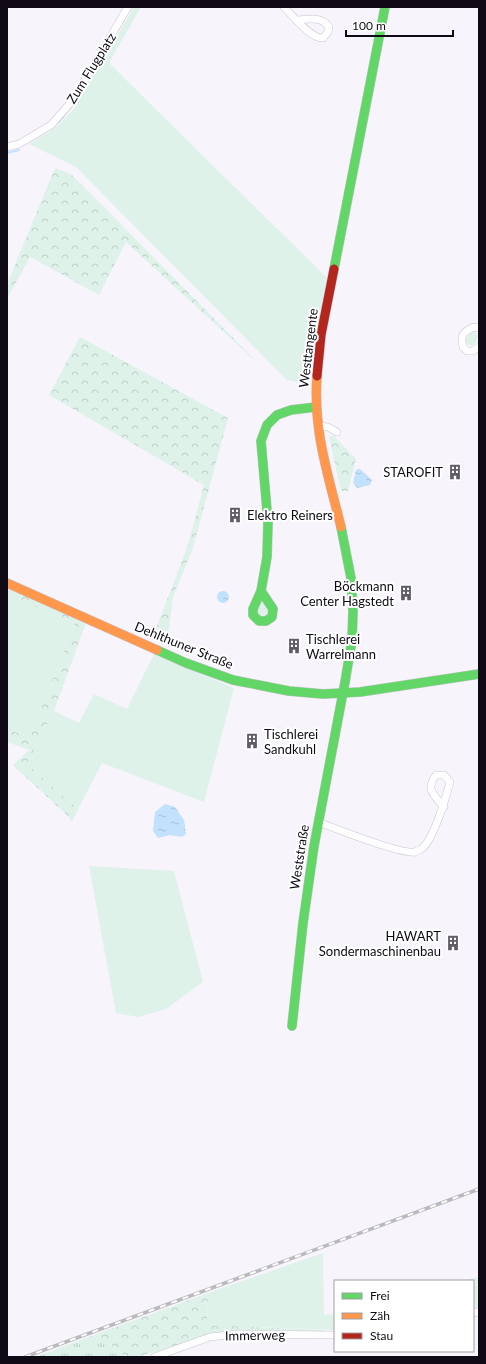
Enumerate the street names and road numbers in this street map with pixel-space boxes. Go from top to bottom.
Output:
street label: Zum Flugplatz [63,30,119,106]
street label: Westtangente [295,307,321,389]
street label: Dehlthuner Straße [132,618,236,672]
street label: Weststraße [286,823,312,891]
street label: Immerweg [225,1326,286,1344]

